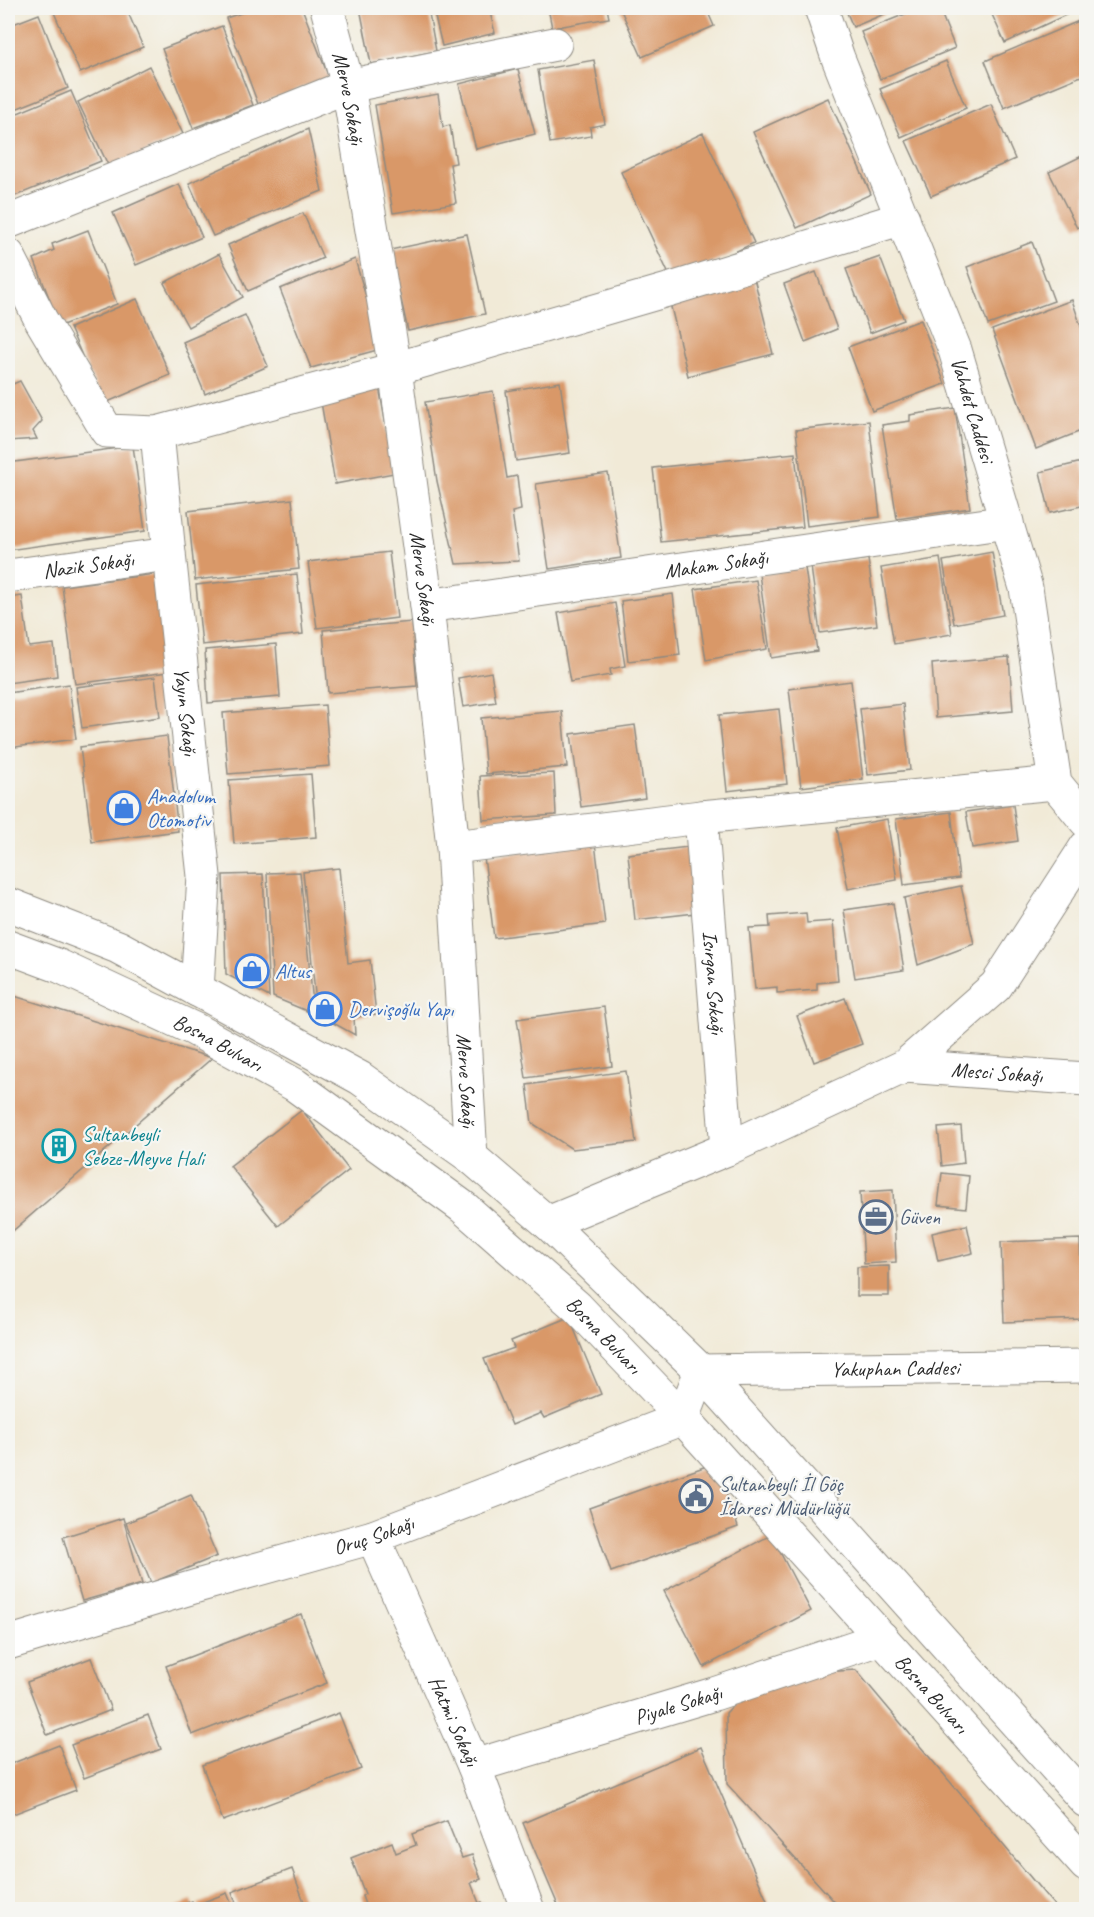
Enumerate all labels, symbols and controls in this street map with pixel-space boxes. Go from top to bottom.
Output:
street label: Merve Sokağı [326,49,371,148]
street label: Vahdet Caddesi [945,354,1002,469]
street label: Merve Sokağı [404,530,442,628]
street label: Makam Sokağı [663,544,770,584]
street label: Nazik Sokağı [41,546,136,584]
street label: Yayın Sokağı [168,666,204,758]
place label: Anadolum Otomotiv [147,783,217,833]
shop icon: Anadolum Otomotiv [106,790,142,826]
street label: Isırgan Sokağı [697,930,731,1036]
shop icon: Altus [234,953,270,989]
place label: Altus [275,958,313,984]
shop icon: Dervişoğlu Yapı [307,991,343,1027]
place label: Dervişoğlu Yapı [348,996,455,1022]
street label: Bosna Bulvarı [169,1008,268,1078]
street label: Merve Sokağı [451,1033,482,1129]
street label: Mesci Sokağı [950,1056,1044,1089]
place label: Sultanbeyli Sebze-Meyve Hali [82,1121,207,1171]
building icon: Sultanbeyli Sebze-Meyve Hali [41,1128,77,1164]
office icon: Güven [858,1199,894,1235]
place label: Güven [899,1204,941,1230]
street label: Bosna Bulvarı [561,1291,648,1380]
street label: Yakuphan Caddesi [831,1355,962,1382]
place label: Sultanbeyli İl Göç İdaresi Müdürlüğü [719,1471,851,1521]
public building icon: Sultanbeyli İl Göç İdaresi Müdürlüğü [678,1478,714,1514]
street label: Oruç Sokağı [330,1509,418,1560]
street label: Bosna Bulvarı [889,1649,975,1740]
street label: Hatmi Sokağı [423,1672,486,1771]
street label: Piyale Sokağı [631,1679,726,1730]

